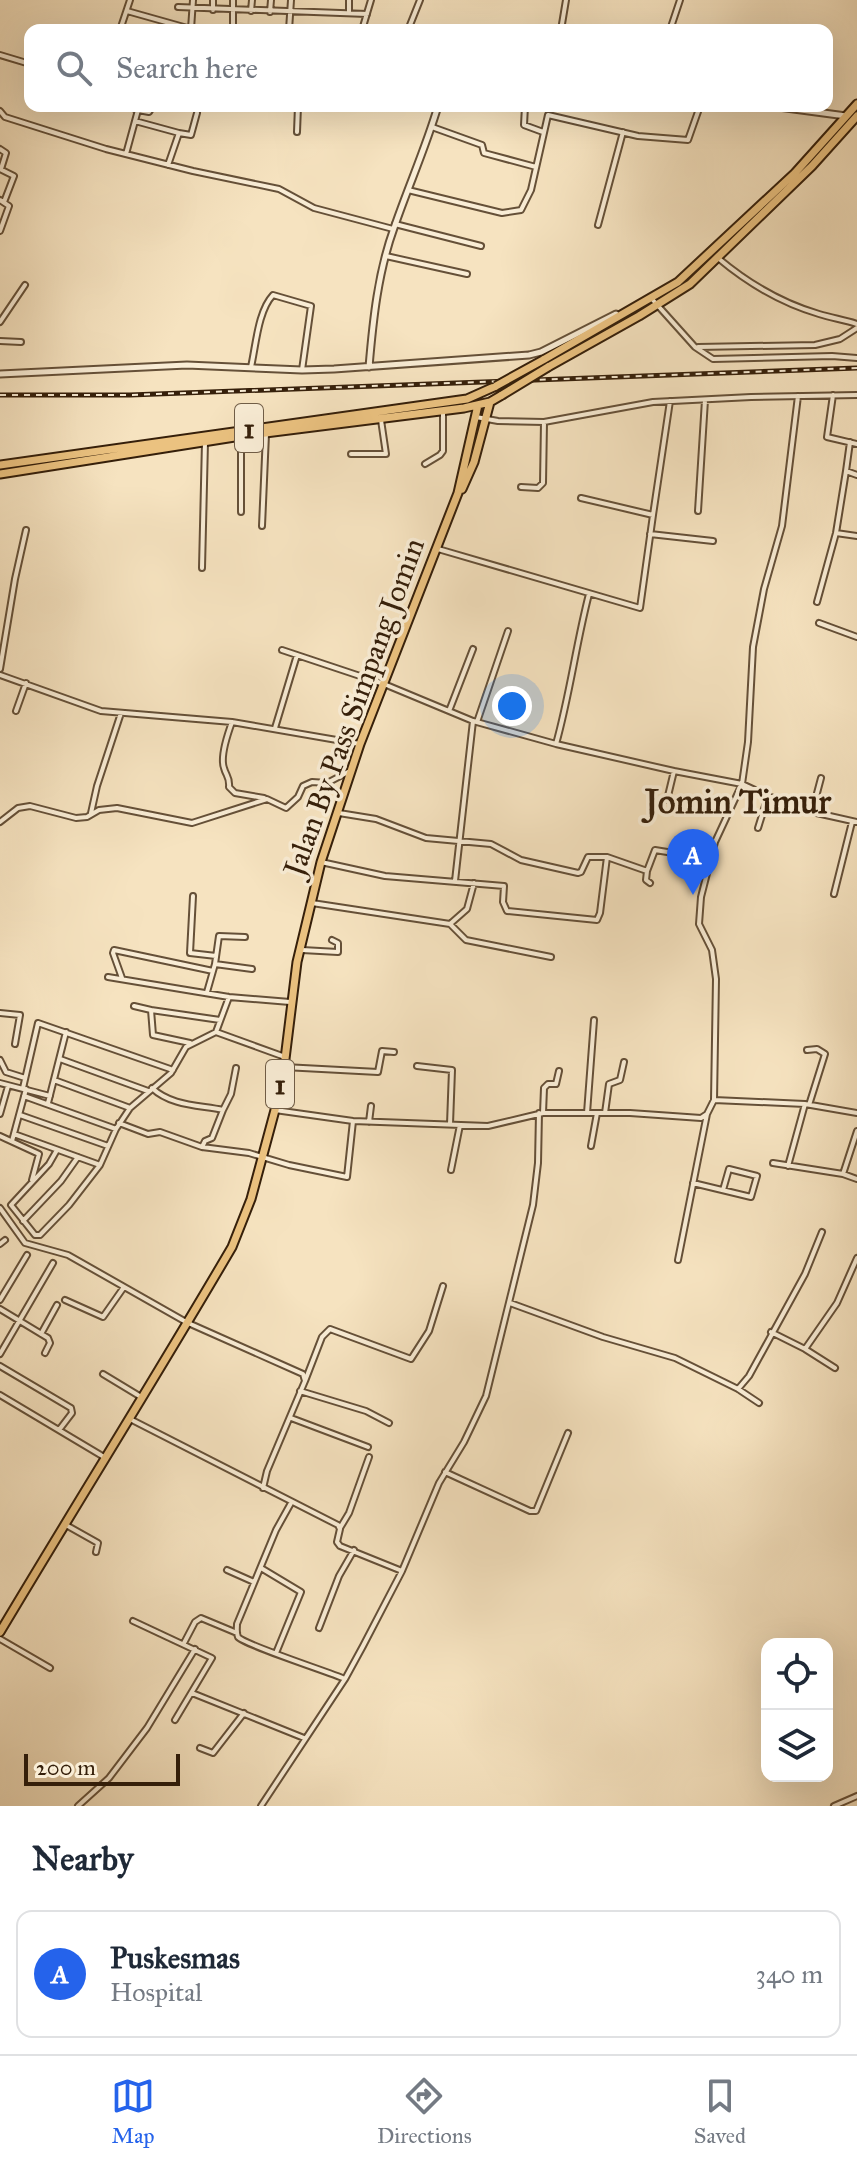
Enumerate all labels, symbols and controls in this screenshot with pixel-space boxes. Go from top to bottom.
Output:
search box [24,24,833,112]
icon: search [52,46,96,90]
text: Search here [116,50,258,86]
road number: 1 [235,404,263,452]
street label: Jalan By Pass Simpang Jomin [275,533,432,884]
your location [492,686,532,726]
district label: Jomin Timur [641,781,832,824]
pin: A [667,829,719,895]
road number: 1 [266,1060,294,1108]
map controls [761,1638,833,1782]
button: locate [761,1638,833,1710]
button: layers [761,1710,833,1782]
scale bar [24,1750,180,1786]
text: 200 m [36,1754,96,1781]
text: Nearby [32,1838,134,1879]
text: Puskesmas [110,1940,240,1976]
text: A [51,1958,69,1990]
text: 340 m [756,1958,823,1990]
text: Hospital [110,1976,202,2008]
tab: Map [111,2074,155,2149]
tab: Directions [377,2074,472,2149]
tab: Saved [694,2074,746,2149]

